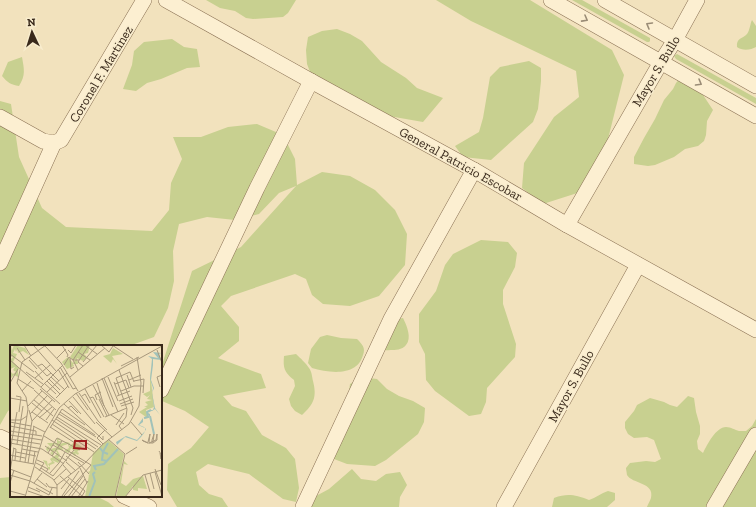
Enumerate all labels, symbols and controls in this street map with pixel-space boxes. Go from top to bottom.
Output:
north arrow [12,12,52,52]
one-way arrow [581,15,588,22]
text: N [27,16,37,29]
one-way arrow [646,22,653,29]
street label: Coronel F. Martinez [66,23,136,125]
street label: Mayor S. Bullo [629,33,683,109]
one-way arrow [694,79,702,86]
street label: General Patricio Escobar [397,124,525,204]
inset map [10,345,162,497]
street label: Mayor S. Bullo [545,347,597,425]

